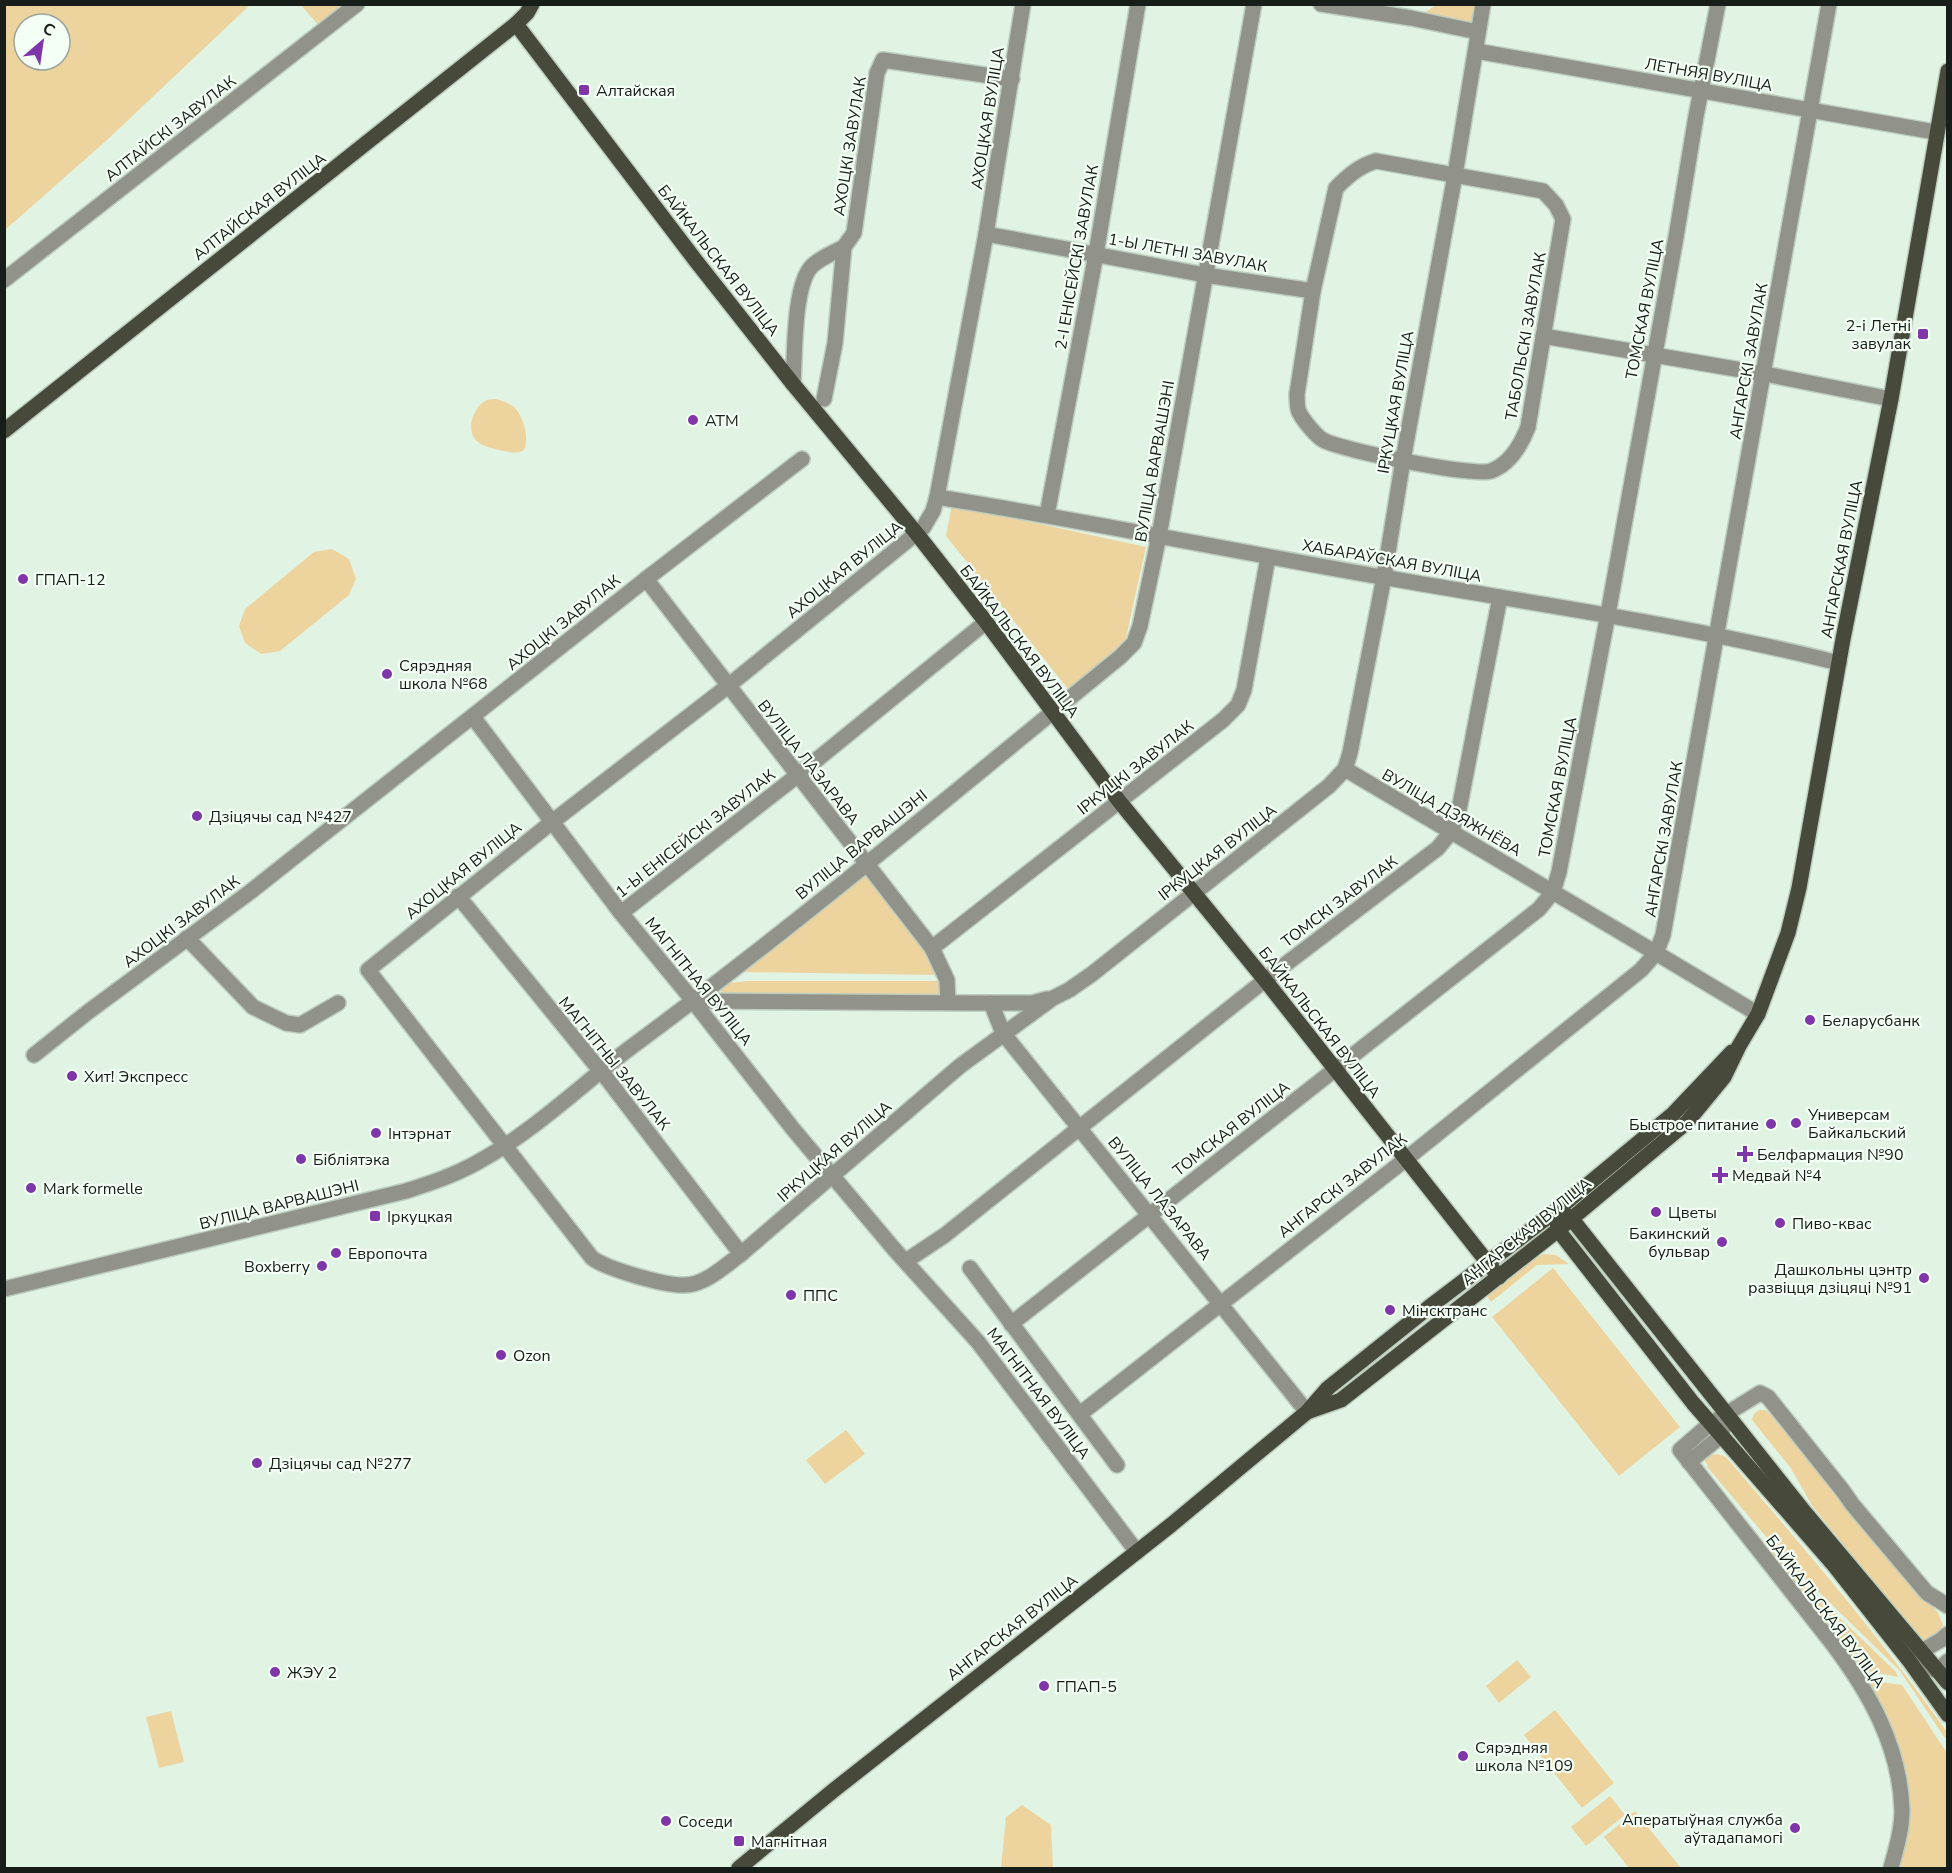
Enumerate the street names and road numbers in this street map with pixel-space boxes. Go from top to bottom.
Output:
street label: АХОЦКАЯ ВУЛІЦА [966,45,1010,191]
street label: ЛЕТНЯЯ ВУЛІЦА [1643,53,1775,97]
street label: АЛТАЙСКІ ЗАВУЛАК [101,70,241,187]
street label: АХОЦКІ ЗАВУЛАК [828,74,872,217]
street label: АЛТАЙСКАЯ ВУЛІЦА [188,148,331,266]
street label: 2-І ЕНІСЕЙСКІ ЗАВУЛАК [1050,162,1104,351]
street label: БАЙКАЛЬСКАЯ ВУЛІЦА [652,180,784,341]
street label: 1-Ы ЛЕТНІ ЗАВУЛАК [1106,228,1270,278]
street label: ТОМСКАЯ ВУЛІЦА [1621,237,1669,382]
street label: ТАБОЛЬСКІ ЗАВУЛАК [1500,250,1552,422]
street label: АНГАРСКІ ЗАВУЛАК [1724,281,1774,441]
street label: ІРКУЦКАЯ ВУЛІЦА [1373,329,1419,475]
street label: ВУЛІЦА ВАРВАШЭНІ [1130,379,1180,544]
street label: АНГАРСКАЯ ВУЛІЦА [1816,478,1868,640]
street label: АХОЦКАЯ ВУЛІЦА [782,516,908,624]
street label: ХАБАРАЎСКАЯ ВУЛІЦА [1300,534,1484,588]
street label: БАЙКАЛЬСКАЯ ВУЛІЦА [954,561,1084,723]
street label: АХОЦКІ ЗАВУЛАК [502,569,626,676]
street label: ВУЛІЦА ЛАЗАРАВА [752,695,864,830]
street label: ІРКУЦКІ ЗАВУЛАК [1073,715,1199,820]
street label: ТОМСКАЯ ВУЛІЦА [1534,715,1582,860]
street label: АНГАРСКІ ЗАВУЛАК [1639,759,1689,919]
street label: 1-Ы ЕНІСЕЙСКІ ЗАВУЛАК [611,764,781,903]
street label: ВУЛІЦА ДЗЯЖНЁВА [1378,764,1526,862]
street label: ВУЛІЦА ВАРВАШЭНІ [791,785,932,905]
street label: ІРКУЦКАЯ ВУЛІЦА [1154,799,1282,906]
street label: АХОЦКАЯ ВУЛІЦА [401,817,527,925]
street label: ТОМСКІ ЗАВУЛАК [1277,850,1403,953]
street label: АХОЦКІ ЗАВУЛАК [119,870,245,973]
street label: МАГНІТНАЯ ВУЛІЦА [639,913,757,1051]
street label: БАЙКАЛЬСКАЯ ВУЛІЦА [1253,942,1385,1103]
street label: МАГНІТНЫ ЗАВУЛАК [553,992,675,1136]
street label: ТОМСКАЯ ВУЛІЦА [1168,1076,1295,1181]
street label: ІРКУЦКАЯ ВУЛІЦА [773,1096,897,1208]
street label: АНГАРСКІ ЗАВУЛАК [1274,1128,1412,1243]
street label: ВУЛІЦА ЛАЗАРАВА [1102,1132,1216,1265]
street label: АНГАРСКАЯ ВУЛІЦА [1457,1172,1596,1291]
street label: ВУЛІЦА ВАРВАШЭНІ [197,1174,361,1235]
street label: МАГНІТНАЯ ВУЛІЦА [981,1323,1095,1464]
street label: БАЙКАЛЬСКАЯ ВУЛІЦА [1760,1531,1890,1693]
street label: АНГАРСКАЯ ВУЛІЦА [942,1569,1083,1686]

